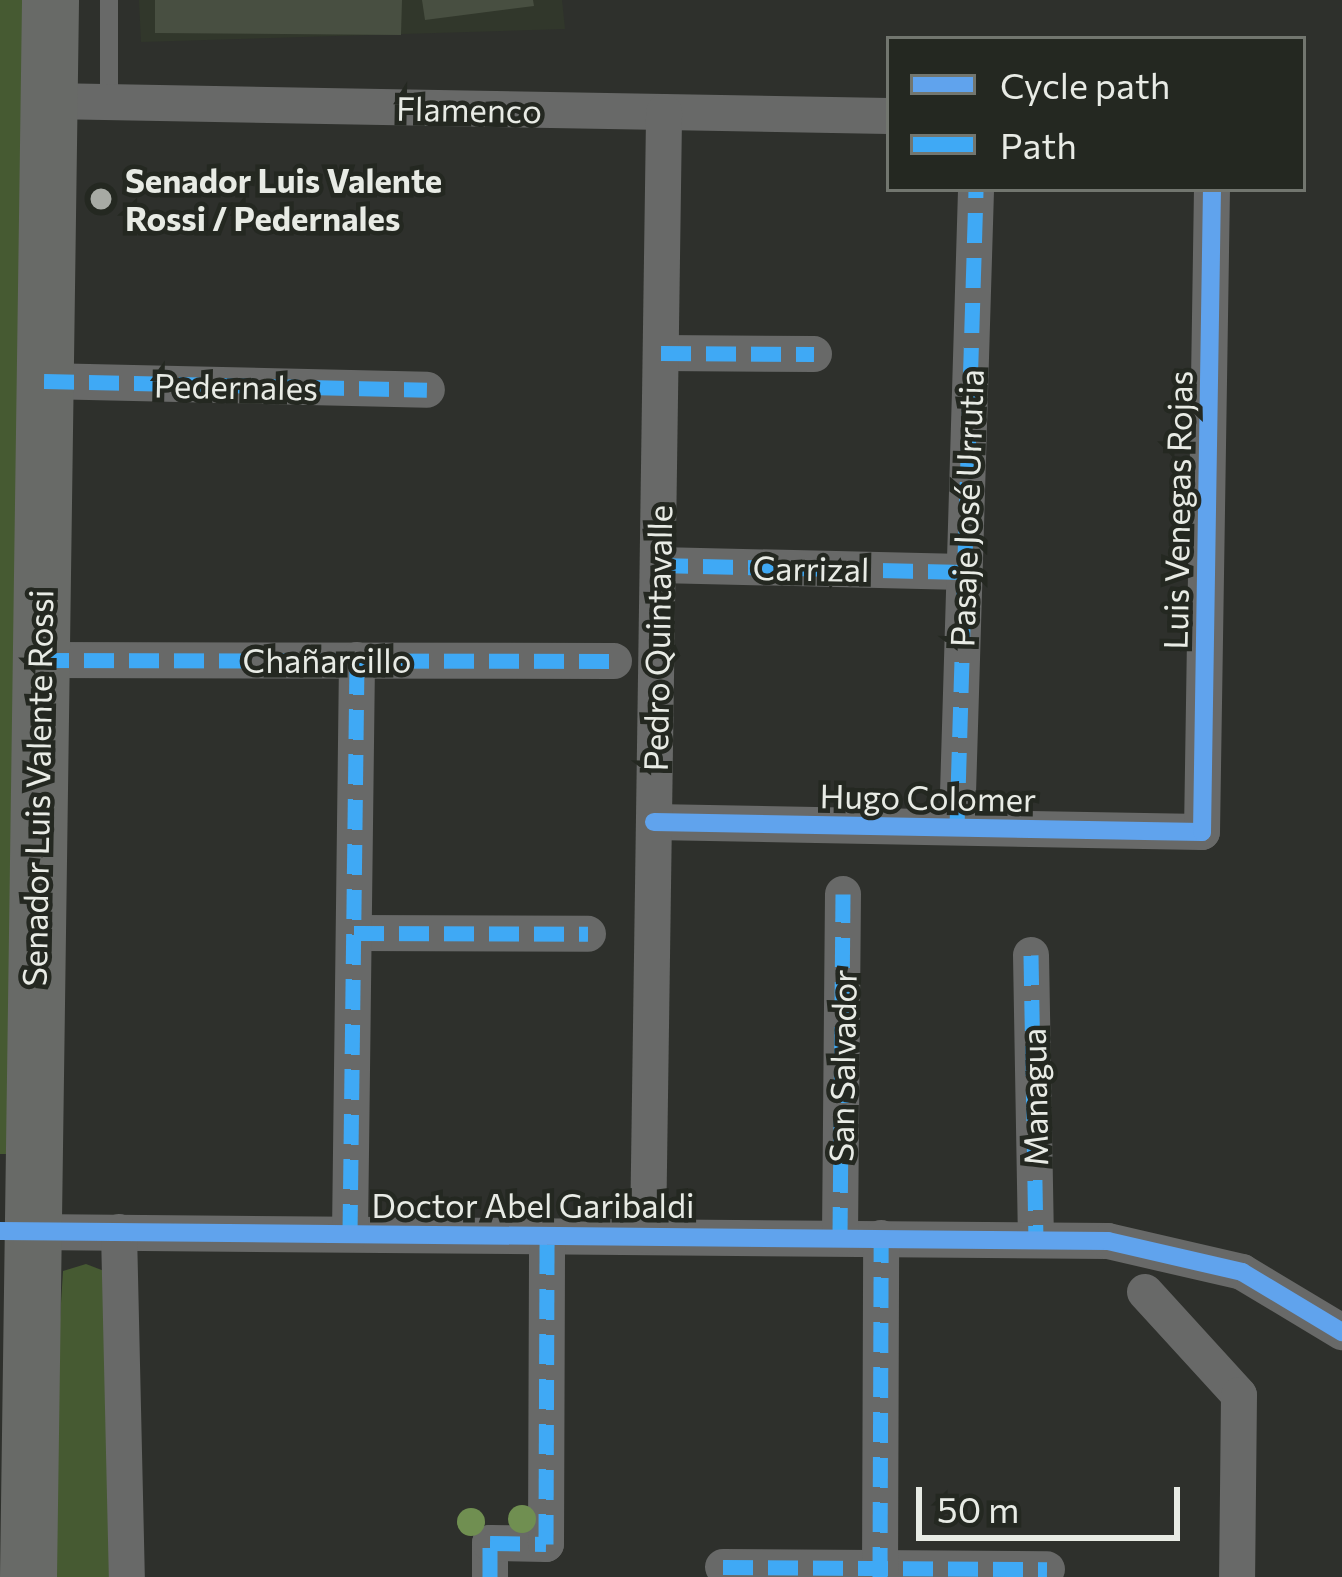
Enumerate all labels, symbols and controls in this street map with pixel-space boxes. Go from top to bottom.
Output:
legend [886,36,1306,192]
text: Cycle path [1000,62,1170,106]
street label: Flamenco [396,88,542,130]
text: Path [1000,122,1077,166]
place label: Senador Luis Valente Rossi / Pedernales [125,160,442,238]
marker: Senador Luis Valente Rossi / Pedernales [88,186,114,212]
street label: Pedernales [154,365,318,407]
street label: Pasaje José Urrutia [941,368,991,648]
street label: Luis Venegas Rojas [1155,370,1199,650]
street label: Pedro Quintavalle [635,504,679,772]
street label: Carrizal [752,547,870,589]
street label: Senador Luis Valente Rossi [14,589,60,987]
street label: Chañarcillo [243,640,411,680]
street label: Hugo Colomer [819,775,1037,819]
street label: San Salvador [821,969,863,1163]
street label: Managua [1013,1028,1055,1166]
street label: Doctor Abel Garibaldi [371,1185,695,1225]
scale bar [922,1463,1186,1537]
text: 50 m [937,1486,1019,1530]

